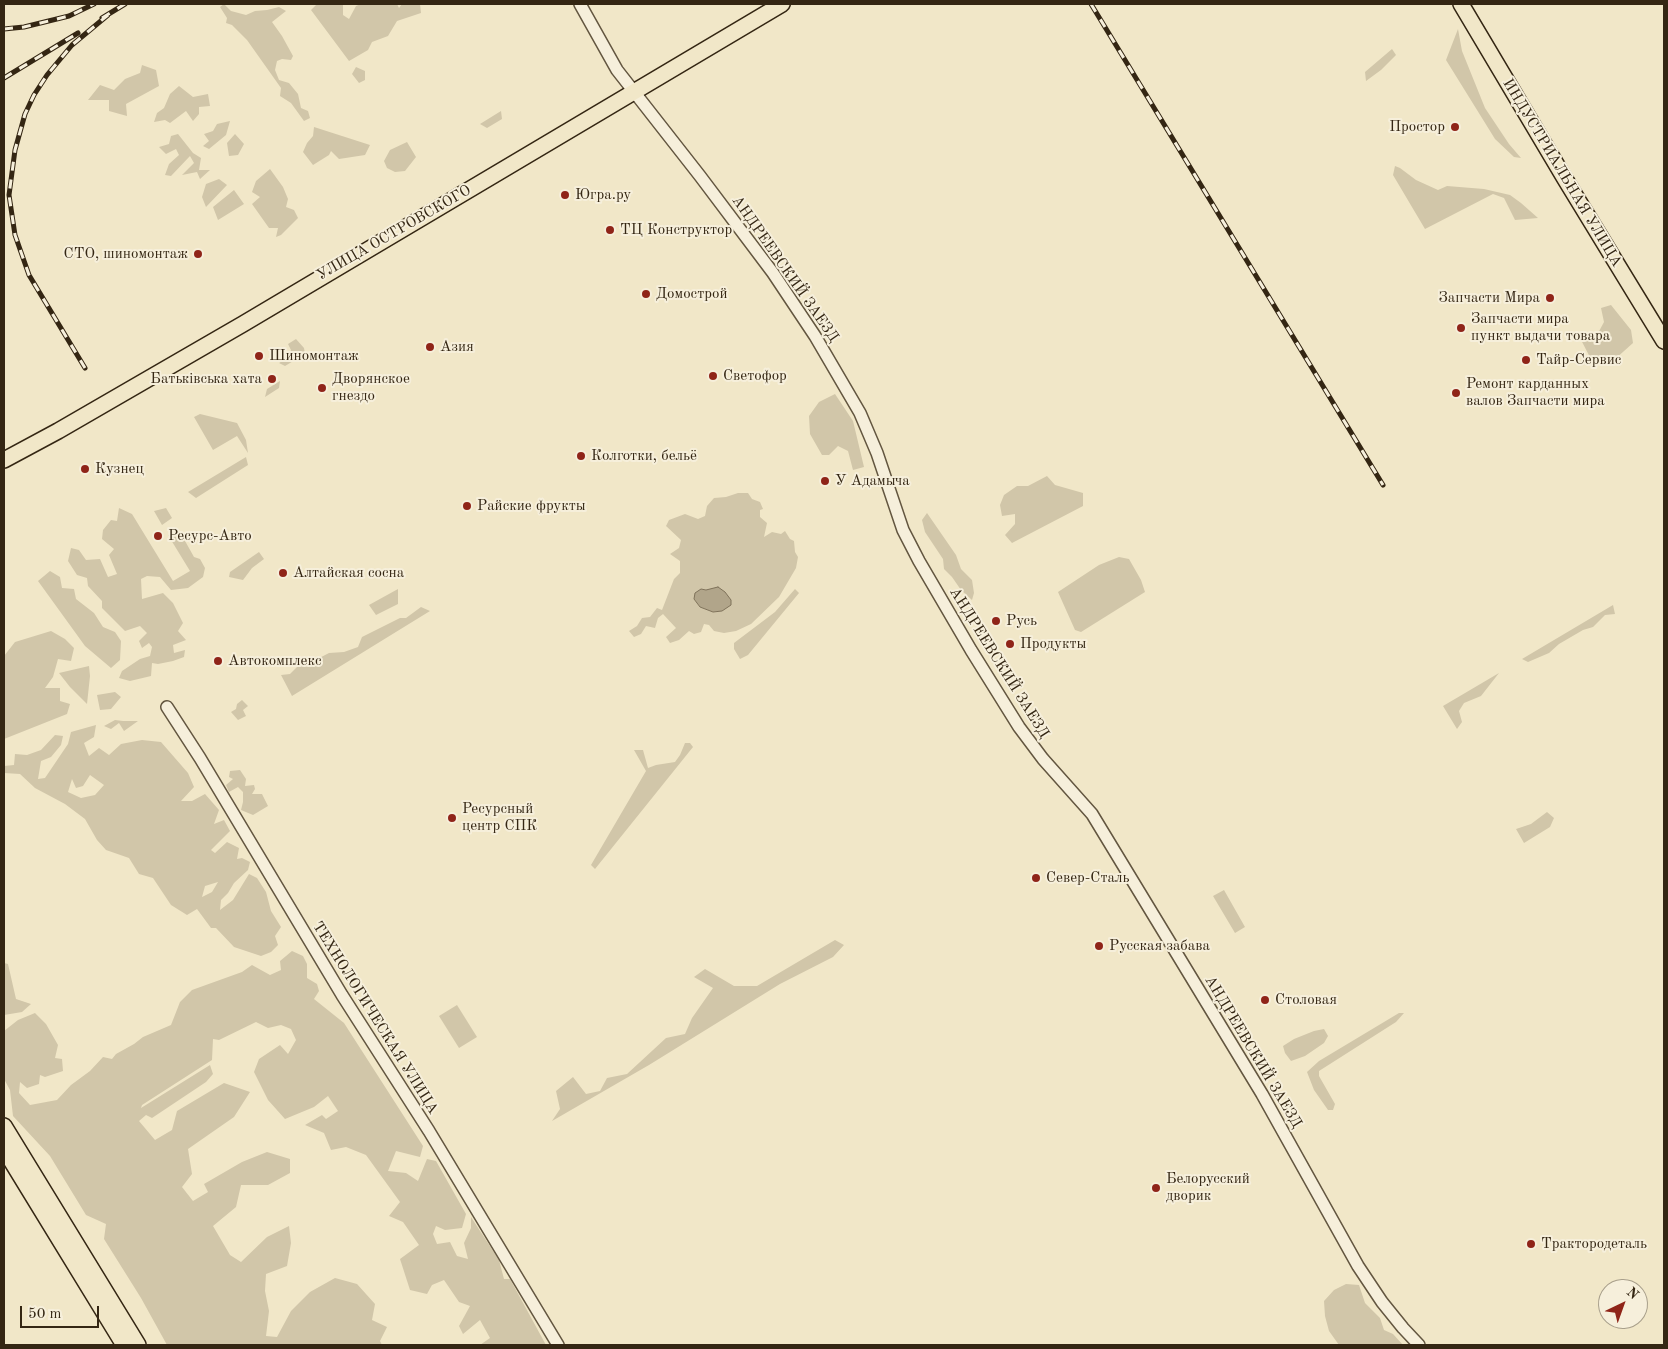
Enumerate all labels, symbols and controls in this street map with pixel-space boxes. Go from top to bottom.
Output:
street label: ИНДУСТРИАЛЬНАЯ УЛИЦА [1499,76,1625,270]
place label: Простор [1389,118,1445,136]
marker: Простор [1449,121,1461,133]
street label: УЛИЦА ОСТРОВСКОГО [314,181,474,285]
place label: Югра.ру [575,186,631,204]
marker: Югра.ру [559,189,571,201]
street label: АНДРЕЕВСКИЙ ЗАЕЗД [728,192,842,346]
place label: ТЦ Конструктор [620,221,732,239]
marker: ТЦ Конструктор [604,224,616,236]
place label: СТО, шиномонтаж [64,245,188,263]
marker: СТО, шиномонтаж [192,248,204,260]
place label: Домострой [656,285,728,303]
marker: Домострой [640,288,652,300]
place label: Запчасти Мира [1438,289,1540,307]
marker: Запчасти Мира [1544,292,1556,304]
place label: Запчасти мира пункт выдачи товара [1471,310,1610,345]
marker: Запчасти мира пункт выдачи товара [1455,322,1467,334]
place label: Азия [440,338,474,356]
marker: Азия [424,341,436,353]
place label: Шиномонтаж [269,347,359,365]
marker: Шиномонтаж [253,350,265,362]
place label: Тайр-Сервис [1536,351,1621,369]
marker: Тайр-Сервис [1520,354,1532,366]
place label: Светофор [723,367,787,385]
place label: Батькiвська хата [150,370,262,388]
place label: Дворянское гнездо [332,370,410,405]
marker: Светофор [707,370,719,382]
marker: Батькiвська хата [266,373,278,385]
place label: Ремонт карданных валов Запчасти мира [1466,375,1605,410]
marker: Дворянское гнездо [316,382,328,394]
marker: Ремонт карданных валов Запчасти мира [1450,387,1462,399]
place label: Колготки, бельё [591,447,697,465]
marker: Колготки, бельё [575,450,587,462]
place label: Кузнец [95,460,144,478]
marker: Кузнец [79,463,91,475]
place label: У Адамыча [835,472,910,490]
marker: У Адамыча [819,475,831,487]
place label: Райские фрукты [477,497,586,515]
marker: Райские фрукты [461,500,473,512]
place label: Ресурс-Авто [168,527,252,545]
marker: Ресурс-Авто [152,530,164,542]
place label: Алтайская сосна [293,564,404,582]
marker: Алтайская сосна [277,567,289,579]
street label: АНДРЕЕВСКИЙ ЗАЕЗД [945,584,1053,742]
place label: Русь [1006,612,1037,630]
marker: Русь [990,615,1002,627]
place label: Продукты [1020,635,1086,653]
marker: Продукты [1004,638,1016,650]
place label: Автокомплекс [228,652,322,670]
marker: Автокомплекс [212,655,224,667]
place label: Ресурсный центр СПК [462,800,537,835]
marker: Ресурсный центр СПК [446,812,458,824]
place label: Север-Сталь [1046,869,1129,887]
marker: Север-Сталь [1030,872,1042,884]
street label: ТЕХНОЛОГИЧЕСКАЯ УЛИЦА [308,918,442,1118]
place label: Русская забава [1109,937,1210,955]
marker: Русская забава [1093,940,1105,952]
street label: АНДРЕЕВСКИЙ ЗАЕЗД [1200,973,1306,1131]
place label: Столовая [1275,991,1337,1009]
marker: Столовая [1259,994,1271,1006]
place label: Белорусский дворик [1166,1170,1250,1205]
marker: Белорусский дворик [1150,1182,1162,1194]
place label: Трактородеталь [1541,1235,1647,1253]
marker: Трактородеталь [1525,1238,1537,1250]
north arrow [1598,1279,1648,1329]
text: N [1624,1285,1641,1302]
scale bar [22,1296,101,1328]
text: 50 m [28,1307,62,1322]

